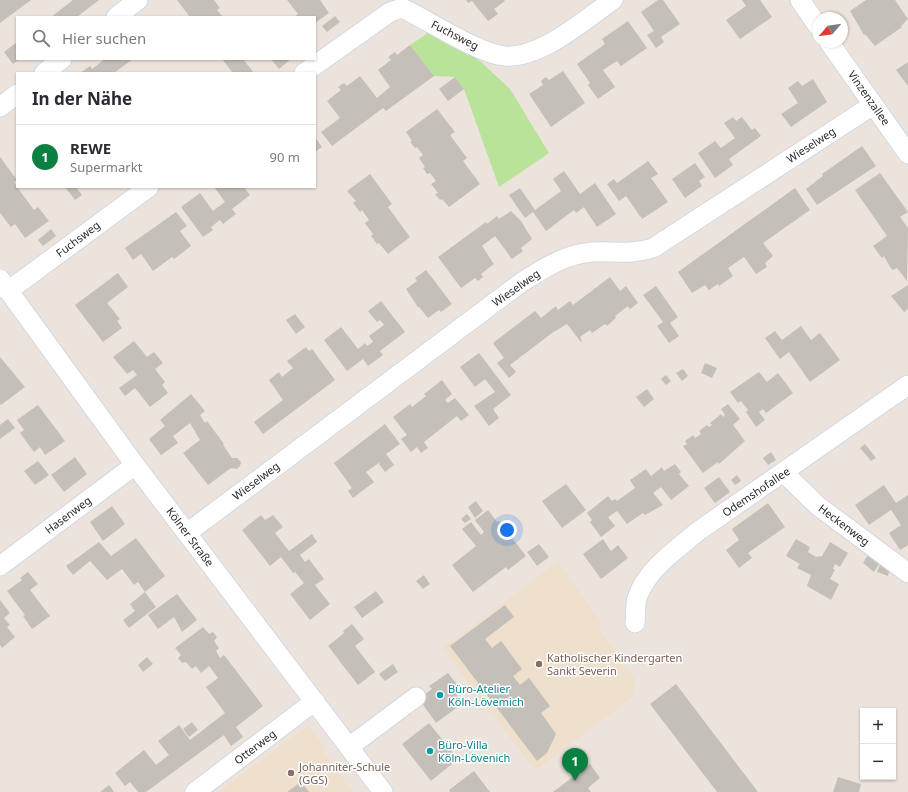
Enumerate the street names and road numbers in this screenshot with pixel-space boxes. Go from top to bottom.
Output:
street label: Fuchsweg [429,16,482,53]
street label: Vinzenzallee [845,67,894,128]
street label: Wieselweg [783,123,838,166]
street label: Fuchsweg [53,217,103,260]
street label: Wieselweg [489,266,543,310]
street label: Wieselweg [229,458,282,503]
street label: Odemshofallee [719,463,792,520]
street label: Hasenweg [42,492,94,537]
street label: Heckenweg [816,501,873,549]
street label: Kölner Straße [163,504,218,569]
street label: Otterweg [231,726,279,767]

